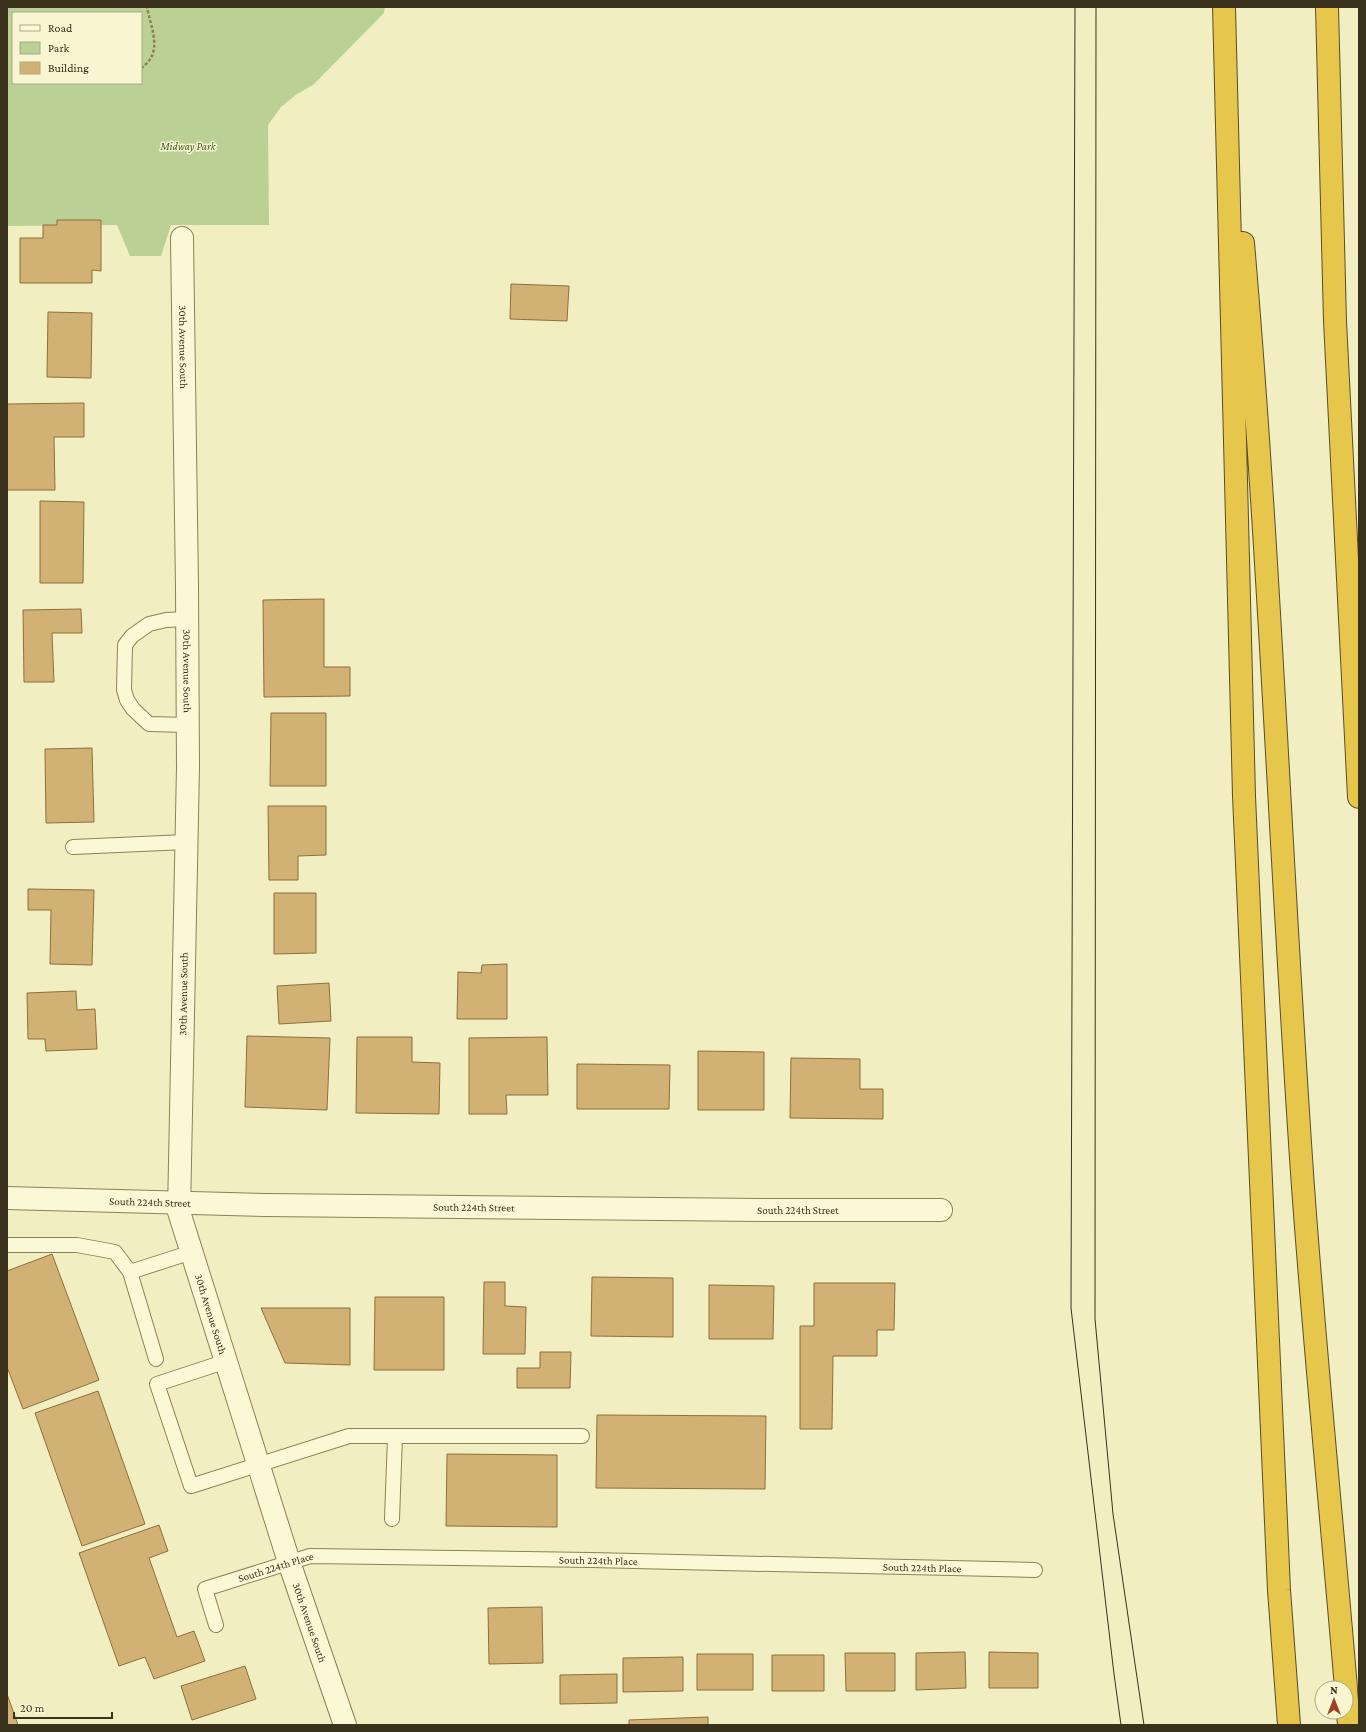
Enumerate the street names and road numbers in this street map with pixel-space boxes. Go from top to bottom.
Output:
street label: 30th Avenue South [177,305,190,389]
street label: 30th Avenue South [181,629,194,713]
street label: 30th Avenue South [176,952,190,1036]
street label: South 224th Street [109,1195,191,1209]
street label: South 224th Street [433,1201,515,1214]
street label: South 224th Street [757,1204,839,1216]
street label: 30th Avenue South [193,1272,229,1356]
street label: South 224th Place [237,1550,314,1584]
street label: South 224th Place [559,1554,638,1567]
street label: South 224th Place [883,1561,962,1574]
street label: 30th Avenue South [291,1581,329,1664]

